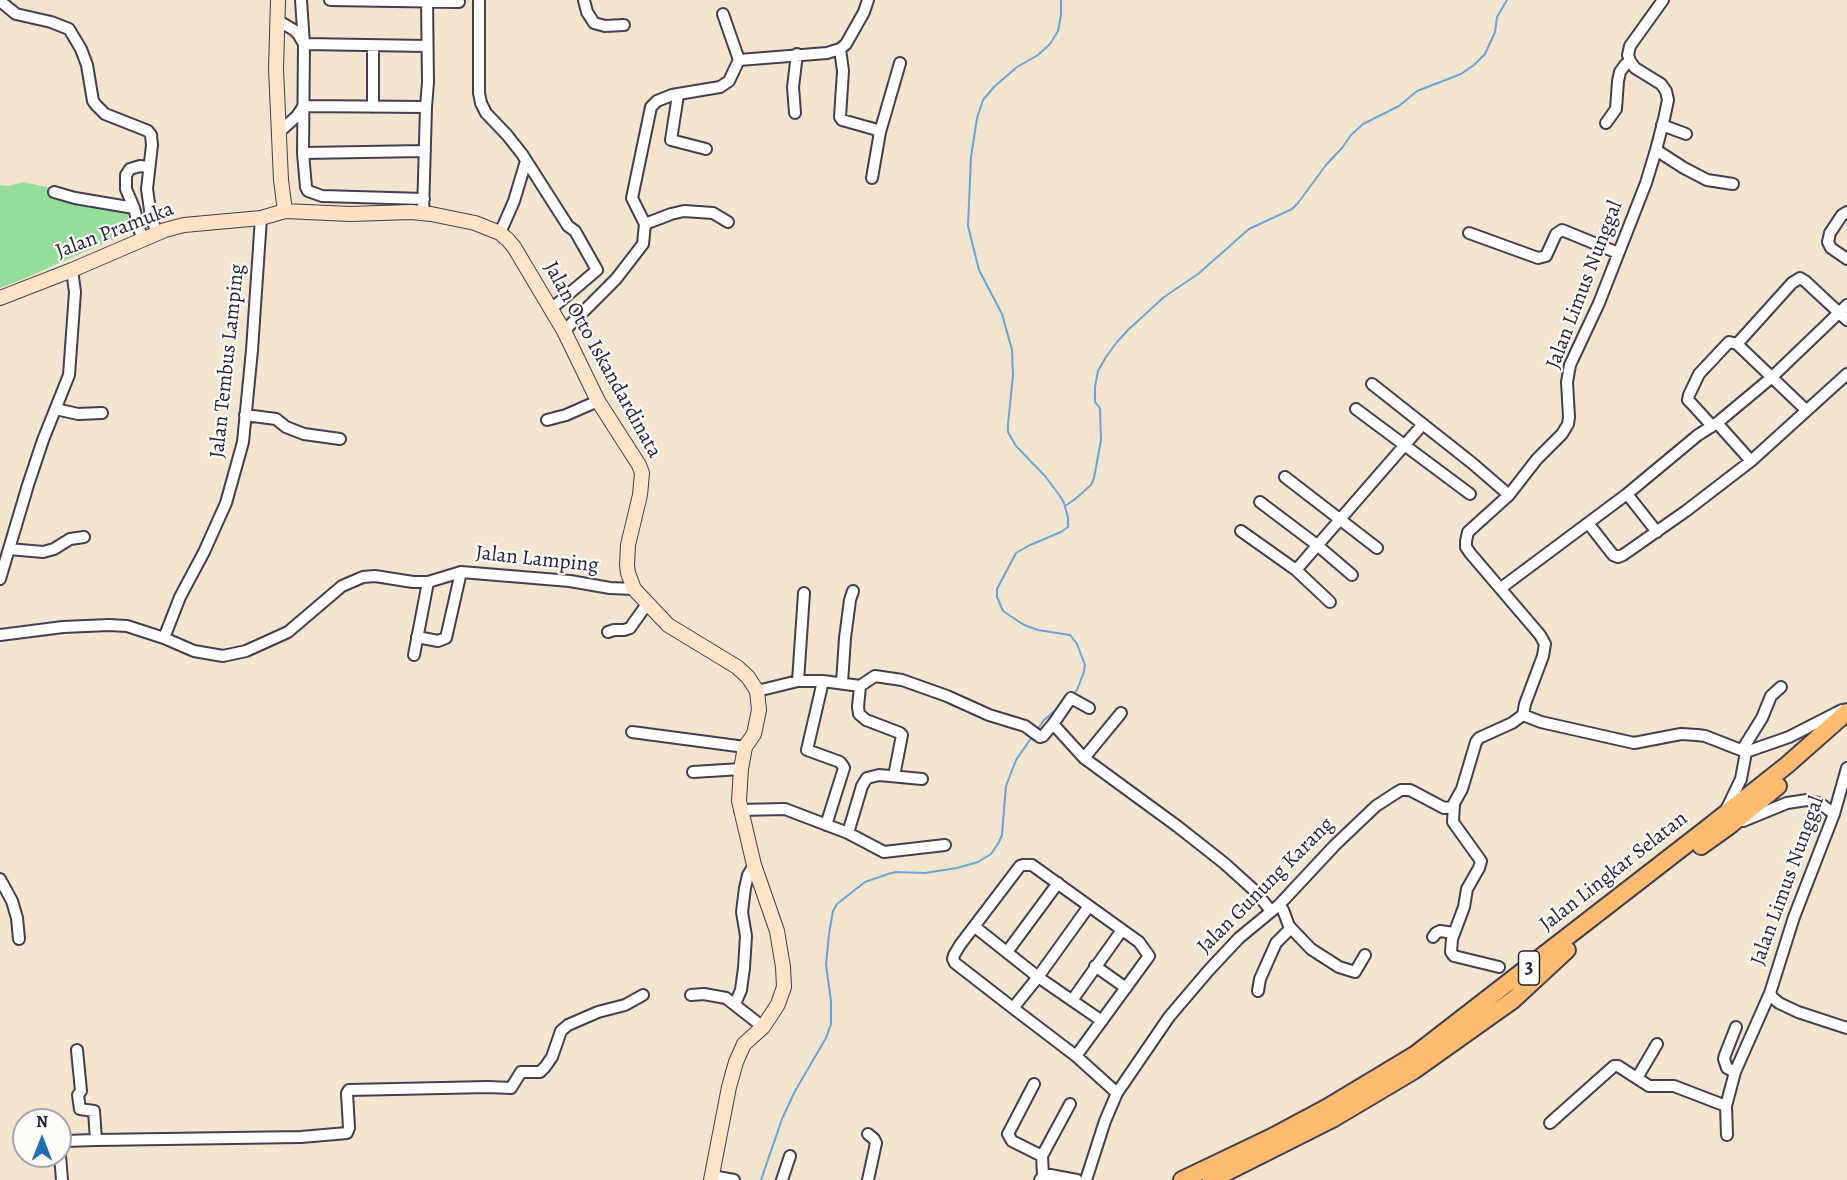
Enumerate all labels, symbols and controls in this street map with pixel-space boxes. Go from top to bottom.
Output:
street label: Jalan Pramuka [53,197,177,265]
street label: Jalan Limus Nunggal [1541,197,1629,373]
street label: Jalan Otto Iskandardinata [537,257,667,463]
street label: Jalan Tembus Lamping [205,263,251,459]
street label: Jalan Lamping [474,541,600,579]
street label: Jalan Limus Nunggal [1746,793,1830,969]
street label: Jalan Lingkar Selatan [1535,807,1693,937]
street label: Jalan Gunung Karang [1192,812,1340,960]
road number: 3 [1518,951,1540,985]
north arrow [12,1108,72,1168]
text: N [36,1111,48,1133]

